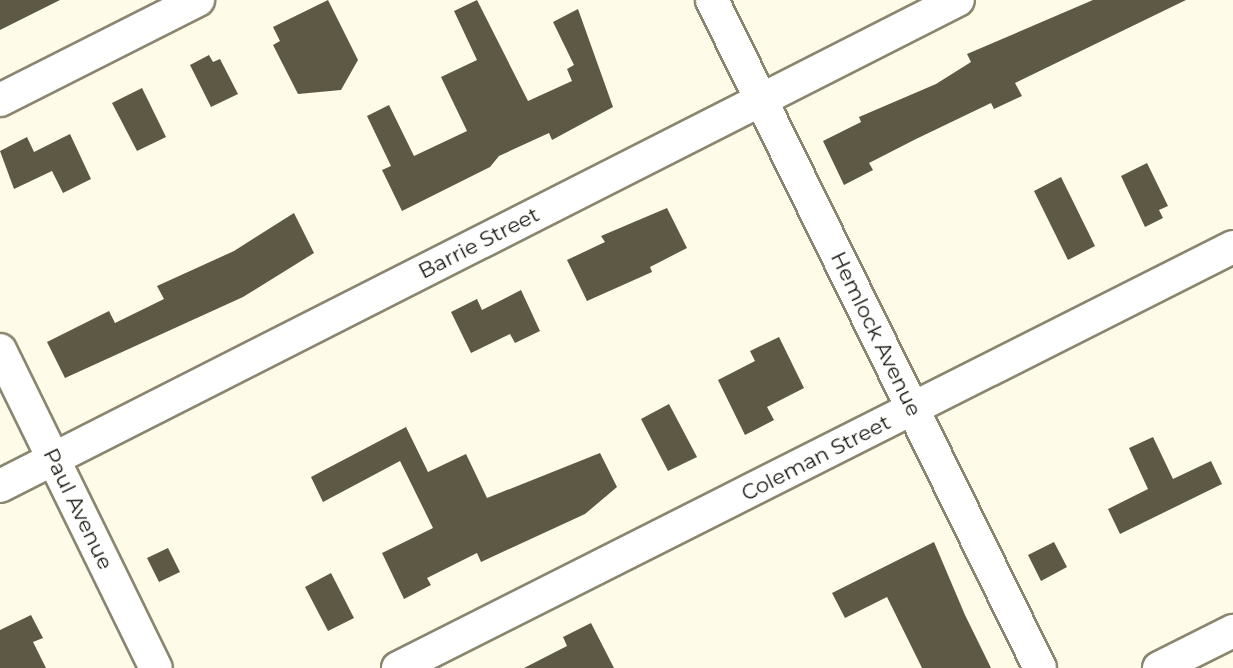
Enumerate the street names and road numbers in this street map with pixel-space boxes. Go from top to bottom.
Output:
street label: Barrie Street [414,202,544,284]
street label: Hemlock Avenue [825,248,927,420]
street label: Coleman Street [737,410,895,506]
street label: Paul Avenue [38,444,118,574]

